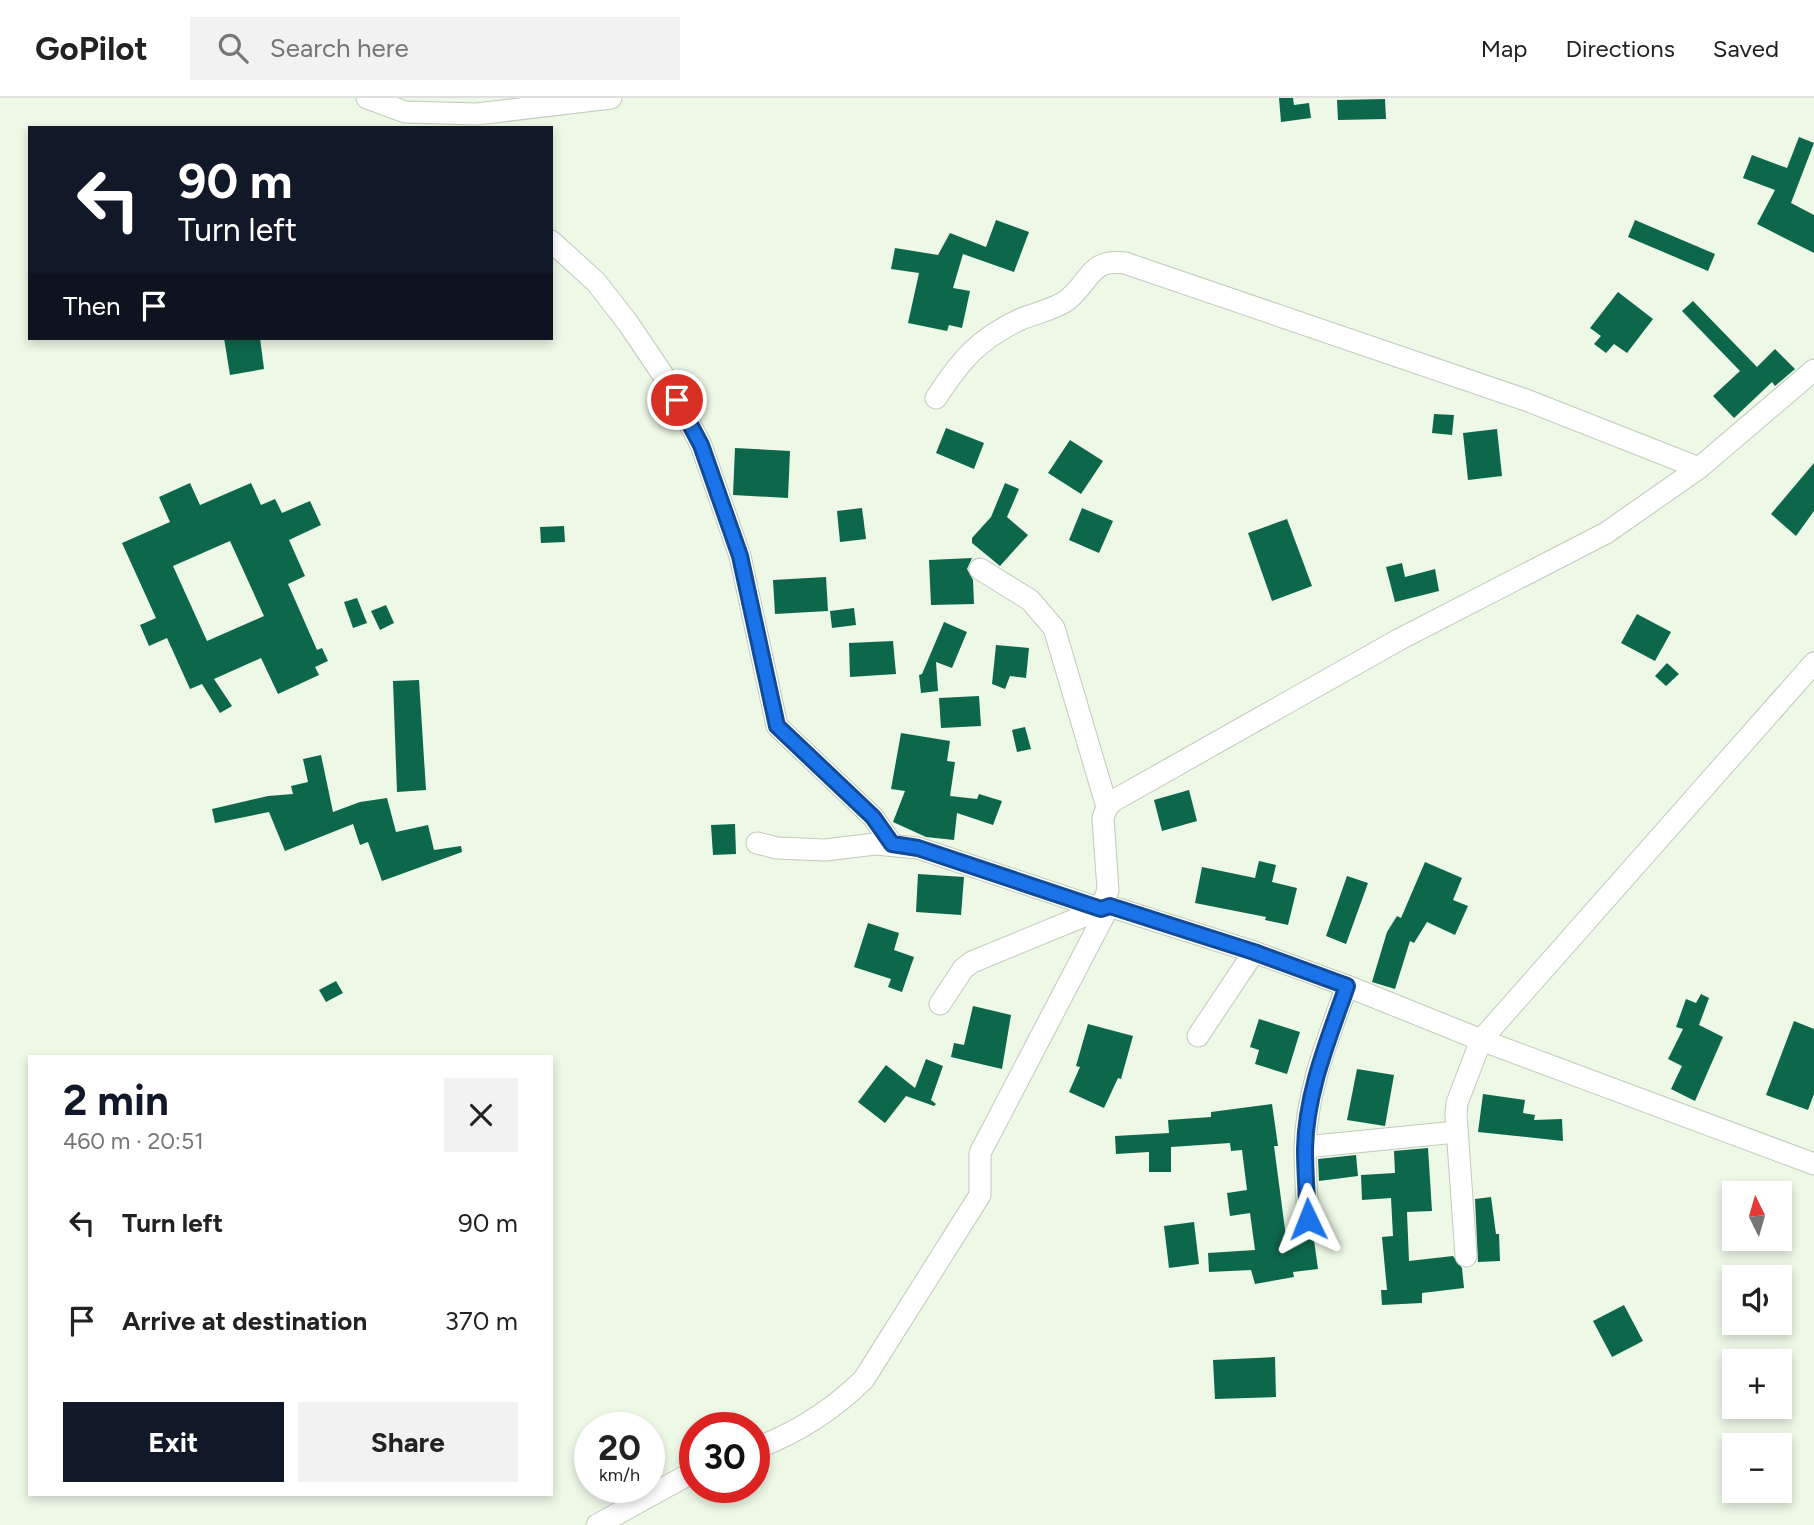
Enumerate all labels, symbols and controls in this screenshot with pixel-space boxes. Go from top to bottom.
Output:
search box [190,17,680,80]
text: GoPilot [35,29,148,68]
icon: search [214,29,252,67]
text: Search here [270,32,409,64]
text: Map [1481,34,1527,63]
text: Directions [1565,34,1675,63]
text: Saved [1713,34,1779,63]
text: 90 m [178,151,293,210]
icon: left [63,154,154,245]
text: Turn left [178,211,297,249]
icon: arrive [135,287,173,325]
text: Then [63,290,121,322]
pin [647,370,707,430]
icon: arrive [658,381,696,419]
text: 2 min [63,1075,169,1126]
button: close [444,1078,518,1152]
text: 460 m · 20:51 [63,1127,204,1155]
north arrow [1722,1181,1792,1251]
map controls [1722,1181,1792,1503]
position arrow [1271,1182,1345,1256]
icon: left [63,1204,101,1242]
text: Turn left [122,1207,223,1239]
text: 90 m [458,1207,518,1239]
button: sound [1722,1265,1792,1335]
icon: arrive [63,1302,101,1340]
text: Arrive at destination [122,1305,367,1337]
text: 370 m [445,1305,518,1337]
button: + [1722,1349,1792,1419]
button: Exit [63,1402,284,1482]
button: Share [298,1402,518,1482]
speed limit sign: 30 [679,1412,770,1503]
text: 20 [598,1427,641,1469]
button: − [1722,1433,1792,1503]
text: km/h [599,1464,640,1486]

